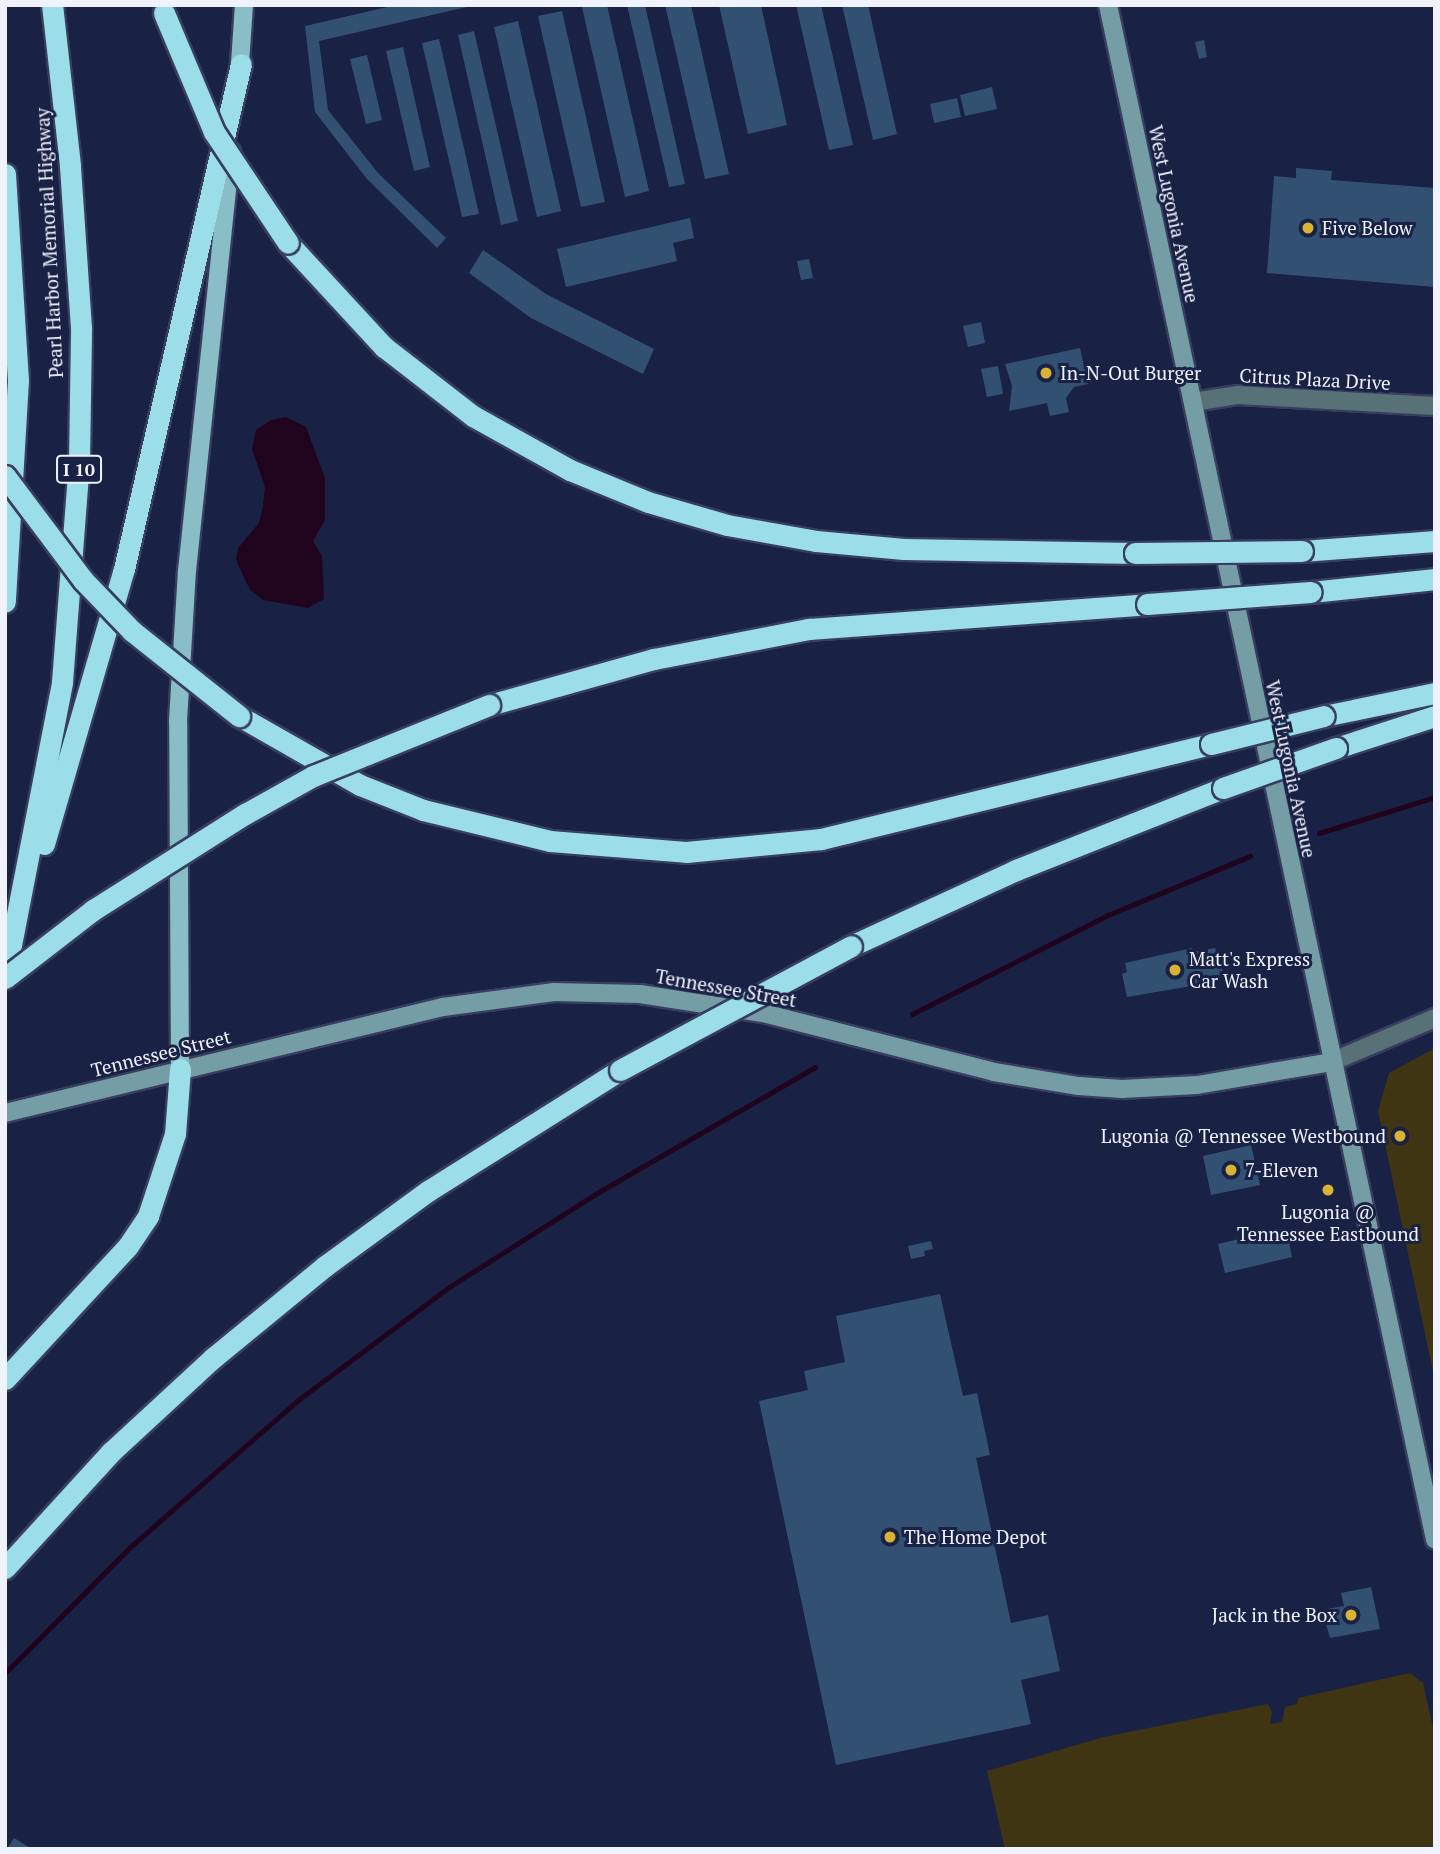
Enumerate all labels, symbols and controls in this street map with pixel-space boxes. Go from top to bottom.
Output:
street label: Pearl Harbor Memorial Highway [31,107,67,379]
street label: West Lugonia Avenue [1144,123,1204,305]
place label: Five Below [1322,217,1413,239]
marker: Five Below [1300,220,1316,236]
place label: In-N-Out Burger [1060,362,1201,384]
street label: Citrus Plaza Drive [1239,364,1391,394]
marker: In-N-Out Burger [1038,365,1054,381]
road number: I 10 [55,454,104,484]
street label: West Lugonia Avenue [1261,678,1321,860]
place label: Matt's Express Car Wash [1189,948,1310,992]
marker: Matt's Express Car Wash [1167,962,1183,978]
street label: Tennessee Street [654,964,798,1012]
street label: Tennessee Street [89,1025,233,1081]
place label: Lugonia @ Tennessee Westbound [1101,1125,1386,1147]
marker: Lugonia @ Tennessee Westbound [1392,1128,1408,1144]
place label: 7-Eleven [1245,1159,1318,1181]
marker: 7-Eleven [1223,1162,1239,1178]
marker: Lugonia @ Tennessee Eastbound [1320,1182,1336,1198]
place label: Lugonia @ Tennessee Eastbound [1237,1201,1419,1245]
place label: The Home Depot [904,1526,1047,1548]
marker: The Home Depot [882,1529,898,1545]
place label: Jack in the Box [1212,1604,1337,1626]
marker: Jack in the Box [1343,1607,1359,1623]

